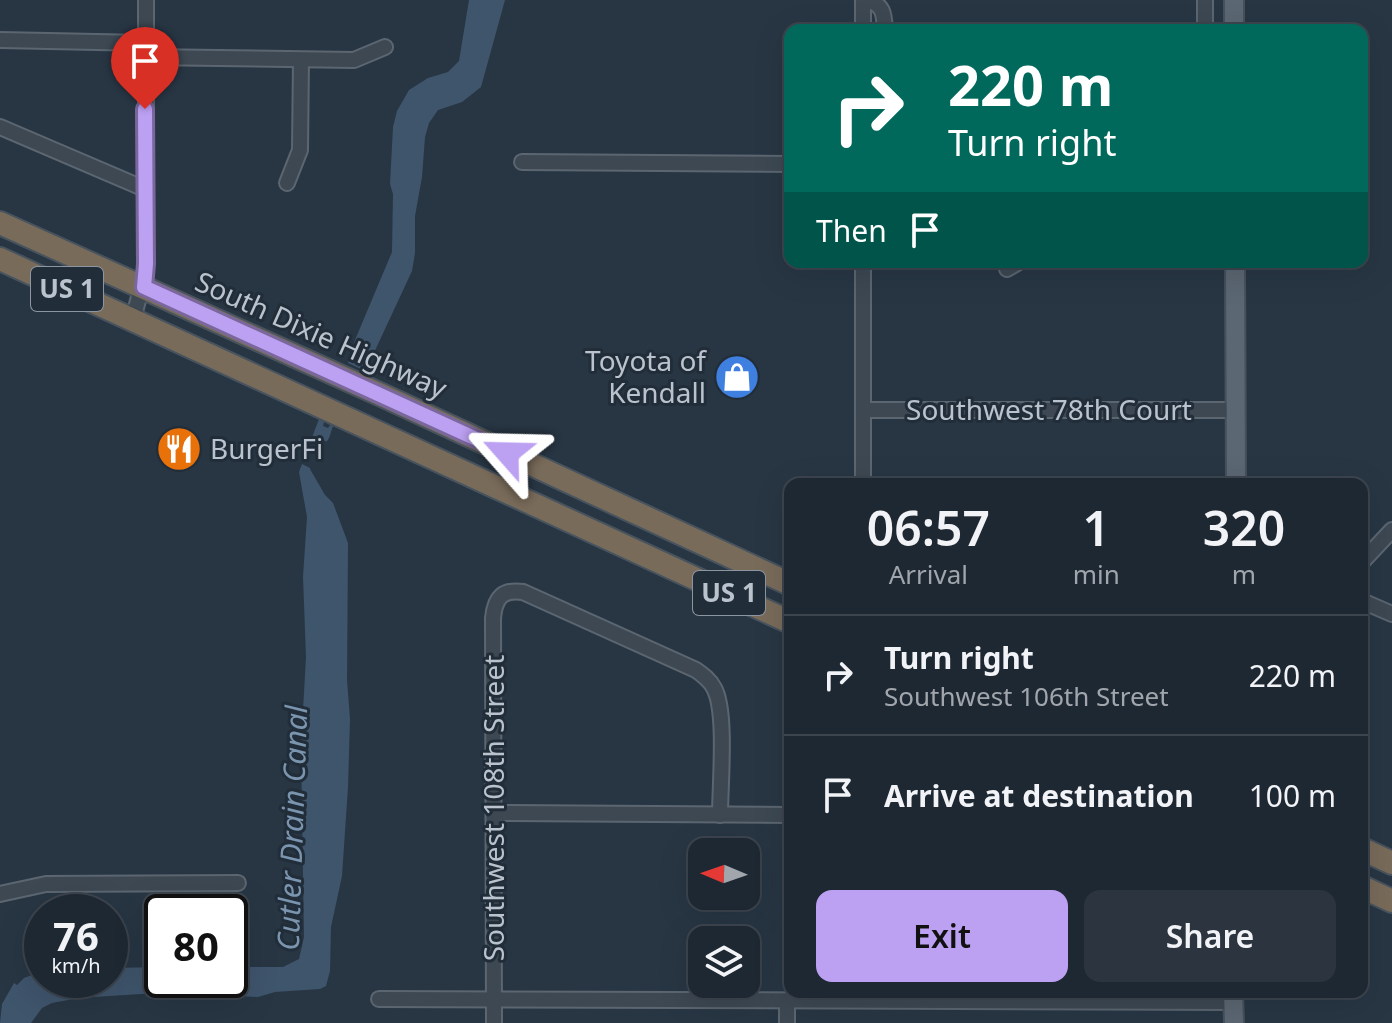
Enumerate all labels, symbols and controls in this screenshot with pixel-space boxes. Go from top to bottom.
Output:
pin [111,27,179,109]
icon: arrive [123,39,167,83]
text: 220 m [948,46,1113,122]
icon: right [816,56,920,160]
text: Turn right [948,118,1116,167]
icon: arrive [903,208,947,252]
text: Then [816,210,887,251]
street label: South Dixie Highway [190,261,454,407]
road number: US 1 [31,267,103,311]
place label: Toyota of Kendall [585,341,707,411]
shop icon: Toyota of Kendall [713,353,761,401]
street label: Southwest 78th Court [906,390,1192,428]
position arrow [465,411,549,495]
restaurant icon: BurgerFi [155,425,203,473]
place label: BurgerFi [210,429,323,467]
text: 06:57 [867,495,990,560]
text: 1 [1083,495,1110,560]
text: 320 [1203,495,1285,560]
text: Arrival [889,556,968,592]
text: min [1073,556,1120,592]
text: m [1232,556,1256,592]
road number: US 1 [693,571,765,615]
text: Turn right [884,637,1034,678]
icon: right [816,653,860,697]
street label: Southwest 108th Street [474,655,512,961]
text: 220 m [1249,655,1336,696]
text: Southwest 106th Street [884,678,1169,714]
water label: Cutler Drain Canal [267,703,316,951]
icon: arrive [816,773,860,817]
text: Arrive at destination [884,775,1194,816]
text: 100 m [1249,775,1336,816]
north arrow [688,838,760,910]
map controls [688,838,760,998]
button: Exit [816,890,1068,982]
button: Share [1084,890,1336,982]
speed limit sign: 80 [144,894,248,998]
text: 76 [53,908,99,963]
button: layers [688,926,760,998]
text: km/h [51,952,101,979]

